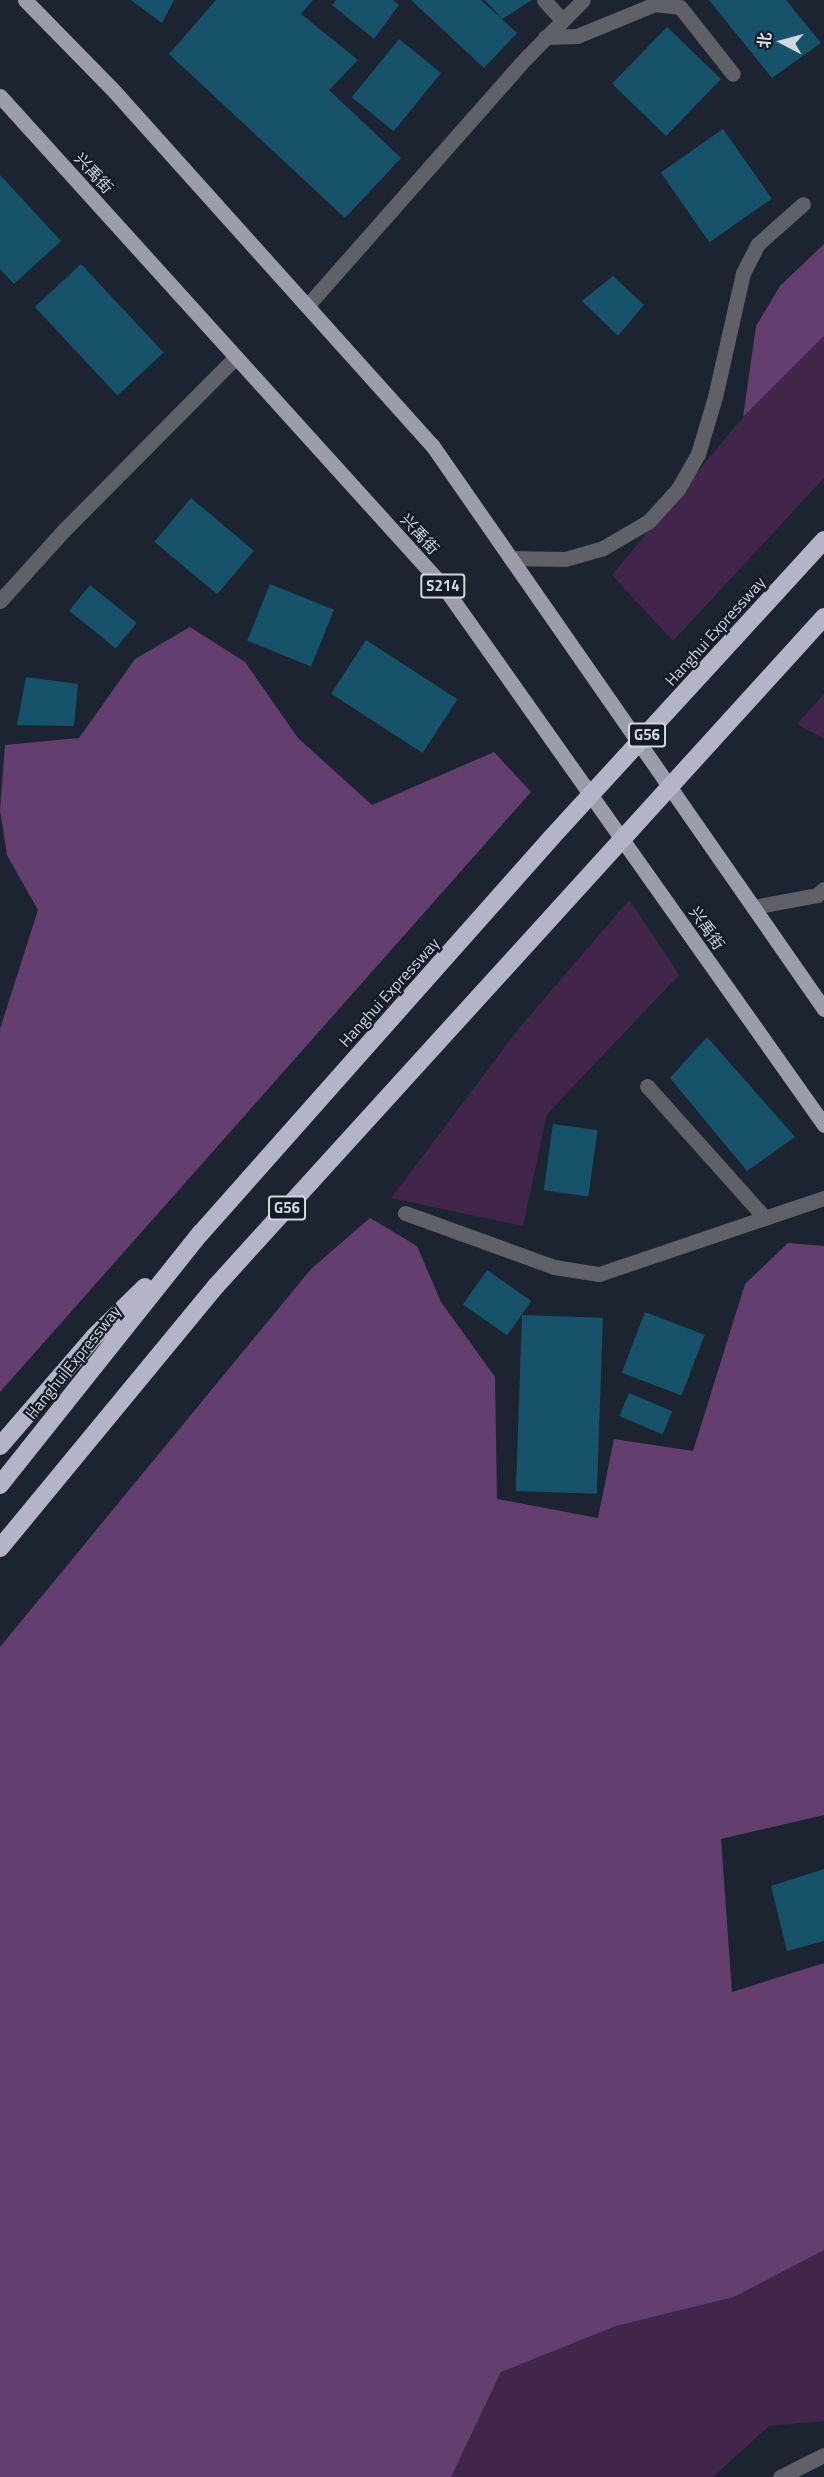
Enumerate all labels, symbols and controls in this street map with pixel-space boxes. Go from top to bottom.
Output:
north arrow [752,12,812,72]
text: 北 [751,31,777,49]
street label: 兴禹街 [71,149,117,197]
street label: 兴禹街 [397,510,443,558]
street label: Hanghui Expressway [661,572,769,690]
road number: S214 [419,574,467,598]
road number: G56 [628,723,666,747]
street label: 兴禹街 [685,903,729,953]
street label: Hanghui Expressway [335,933,443,1051]
road number: G56 [268,1196,306,1220]
street label: Hanghui Expressway [21,1301,125,1423]

